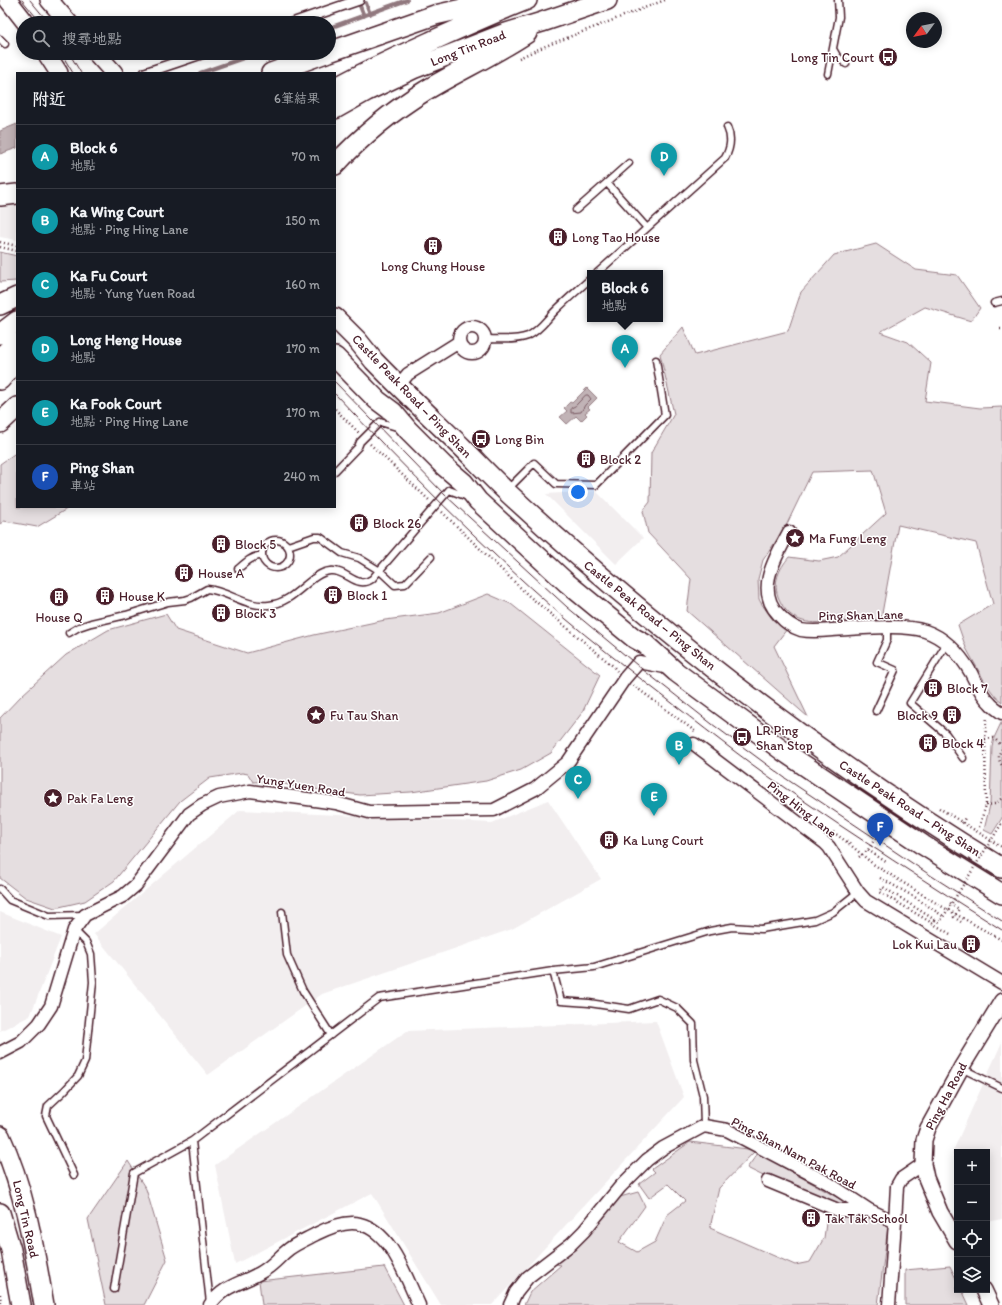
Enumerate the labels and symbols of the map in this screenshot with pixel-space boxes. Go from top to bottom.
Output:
north arrow [906,12,942,48]
street label: Long Tin Road [428,27,508,69]
bus stop icon: Long Tin Court [877,46,899,68]
place label: Long Tin Court [791,50,874,65]
pin: D [651,143,677,176]
building icon: Long Tao House [547,226,569,248]
place label: Long Tao House [572,230,660,245]
building icon: Long Chung House [422,235,444,257]
place label: Long Chung House [381,259,485,274]
street label: Castle Peak Road – Ping Shan [349,331,475,461]
pin: A [612,335,638,368]
bus stop icon: Long Bin [470,428,492,450]
place label: Long Bin [495,432,545,447]
building icon: Block 2 [575,448,597,470]
place label: Block 2 [600,452,641,467]
your location [568,482,588,502]
building icon: Block 26 [348,512,370,534]
place label: Block 26 [373,516,421,531]
place icon: Ma Fung Leng [784,527,806,549]
place label: Ma Fung Leng [809,531,887,546]
building icon: Block 5 [210,533,232,555]
place label: Block 5 [235,537,276,552]
street label: Castle Peak Road – Ping Shan [581,557,720,673]
building icon: House A [173,562,195,584]
place label: House A [198,566,245,581]
building icon: Block 1 [322,584,344,606]
building icon: House K [94,585,116,607]
building icon: House Q [48,586,70,608]
place label: Block 1 [347,588,387,603]
place label: House K [119,589,165,604]
building icon: Block 3 [210,602,232,624]
place label: Block 3 [235,606,276,621]
street label: Ping Shan Lane [818,607,904,623]
place label: House Q [35,610,83,625]
building icon: Block 7 [922,677,944,699]
place label: Block 7 [947,681,988,696]
place icon: Fu Tau Shan [305,704,327,726]
building icon: Block 9 [941,704,963,726]
place label: Fu Tau Shan [330,708,399,723]
place label: Block 9 [897,708,938,723]
place label: LR Ping Shan Stop [756,723,813,753]
bus stop icon: LR Ping Shan Stop [731,726,753,748]
pin: B [666,732,692,765]
building icon: Block 4 [917,732,939,754]
place label: Block 4 [942,736,984,751]
street label: Castle Peak Road – Ping Shan [836,757,984,860]
pin: C [565,766,591,799]
street label: Yung Yuen Road [255,771,347,799]
street label: Ping Hing Lane [765,777,839,841]
pin: E [641,783,667,816]
place icon: Pak Fa Leng [42,787,64,809]
place label: Pak Fa Leng [67,791,134,806]
pin: F [867,813,893,846]
building icon: Ka Lung Court [598,829,620,851]
place label: Ka Lung Court [623,833,704,848]
building icon: Lok Kui Lau [960,933,982,955]
place label: Lok Kui Lau [892,937,957,952]
street label: Ping Ha Road [922,1060,970,1132]
street label: Ping Shan Nam Pak Road [729,1114,859,1192]
street label: Long Tin Road [10,1179,42,1259]
building icon: Tak Tak School [800,1207,822,1229]
place label: Tak Tak School [825,1211,908,1226]

